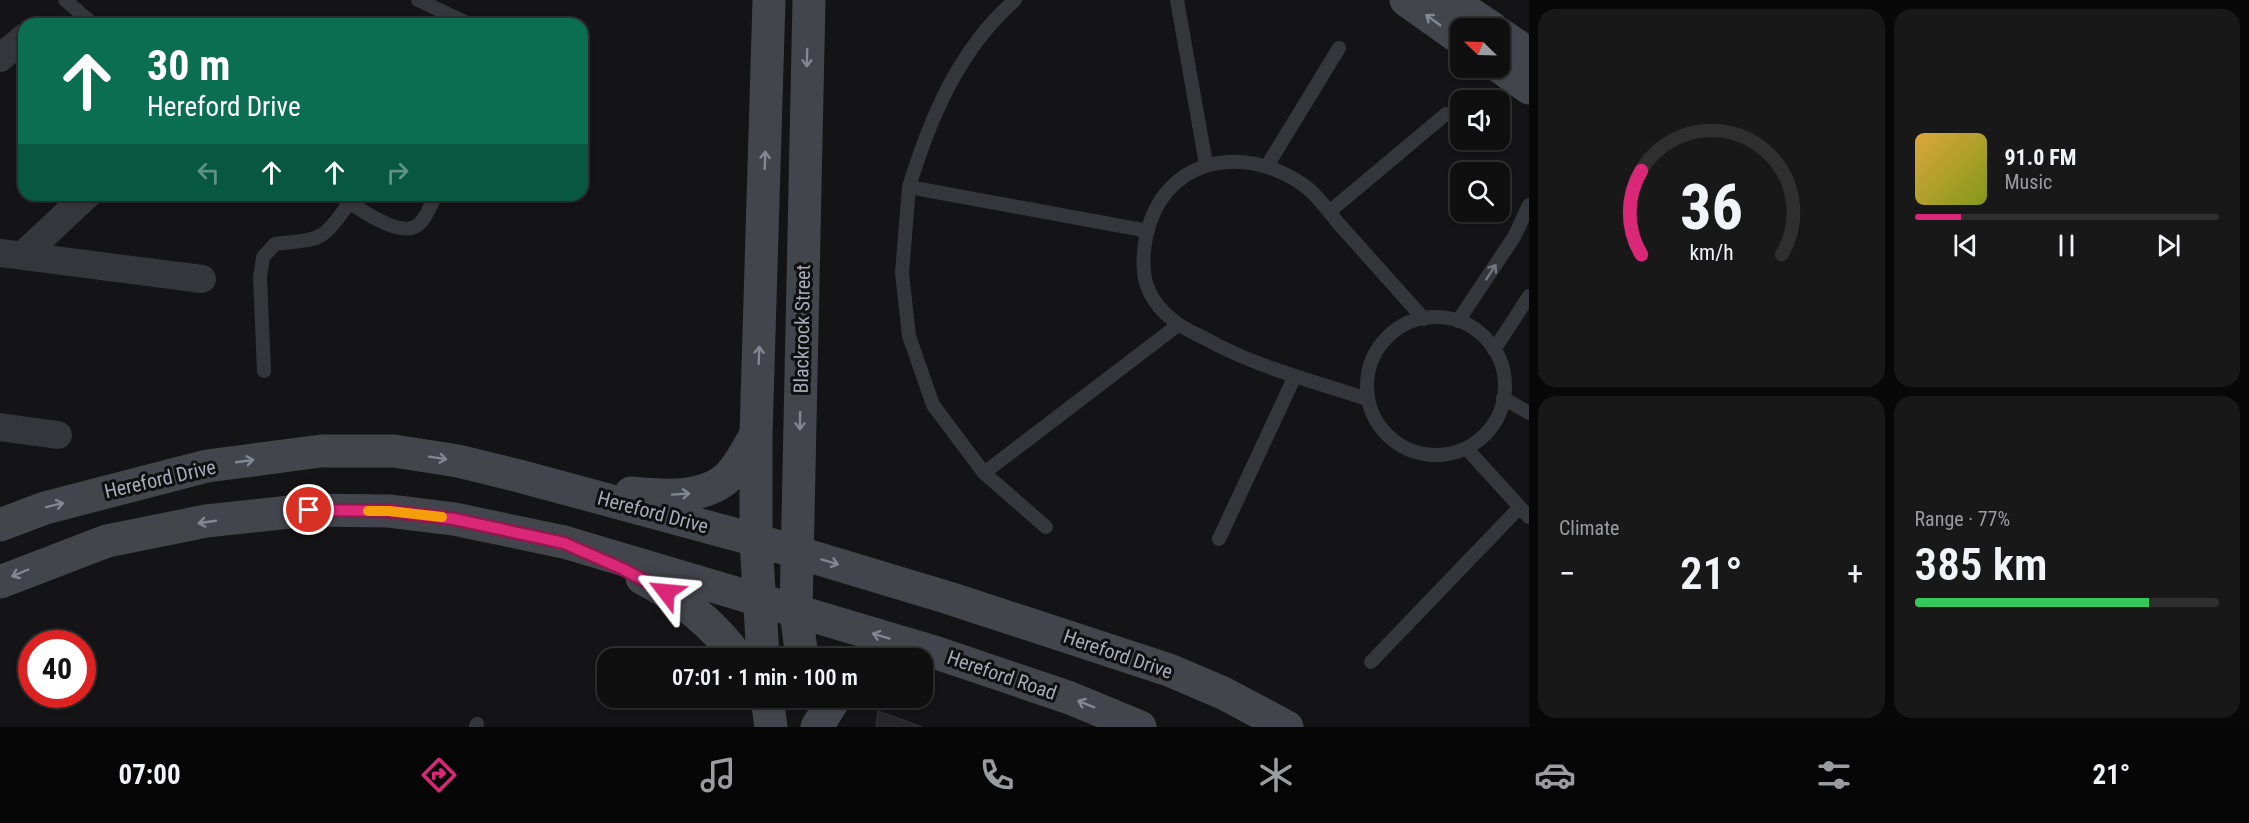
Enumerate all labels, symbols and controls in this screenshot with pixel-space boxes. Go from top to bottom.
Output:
one-way arrow [1426,14,1442,26]
north arrow [1450,18,1510,78]
map controls [1450,18,1510,222]
text: 30 m [147,41,230,90]
icon: ahead [48,42,126,120]
one-way arrow [802,48,813,68]
button: sound [1450,90,1510,150]
text: Hereford Drive [147,91,301,123]
text: 91.0 FM [2005,145,2076,170]
one-way arrow [759,151,770,171]
icon: left [192,156,225,189]
icon: ahead [255,156,288,189]
icon: ahead [318,156,351,189]
icon: right [381,156,414,189]
button: search [1450,162,1510,222]
text: Music [2005,170,2052,194]
text: 36 [1680,171,1743,244]
icon: previous [1949,229,1982,262]
icon: pause [2050,229,2083,262]
icon: next [2152,229,2185,262]
text: km/h [1689,240,1733,265]
street label: Blackrock Street [789,264,815,394]
one-way arrow [1485,265,1497,281]
one-way arrow [753,346,764,366]
one-way arrow [794,411,805,431]
one-way arrow [428,452,448,463]
street label: Hereford Drive [102,455,218,503]
one-way arrow [234,455,254,466]
pin [283,484,334,535]
street label: Hereford Drive [595,486,711,538]
one-way arrow [671,488,691,499]
icon: arrive [292,493,325,526]
one-way arrow [45,499,64,510]
text: Range · 77% [1915,507,2010,531]
one-way arrow [198,516,217,527]
text: Climate [1559,516,1619,540]
text: 385 km [1915,538,2048,591]
text: 21° [1680,547,1743,600]
text: − [1559,554,1576,593]
text: + [1847,554,1863,593]
one-way arrow [820,557,839,568]
position arrow [634,560,698,624]
one-way arrow [11,568,29,579]
street label: Hereford Drive [1060,624,1176,684]
speed limit sign: 40 [18,630,96,708]
one-way arrow [872,630,891,641]
street label: Hereford Road [944,645,1060,705]
text: 07:01 · 1 min · 100 m [672,665,858,690]
one-way arrow [1077,698,1096,709]
icon: directions [418,754,460,796]
icon: music [697,754,739,796]
icon: phone [976,754,1018,796]
icon: climate [1255,754,1297,796]
icon: car [1534,754,1576,796]
icon: filters [1813,754,1855,796]
text: 07:00 [119,759,181,791]
text: 21° [2093,759,2130,791]

